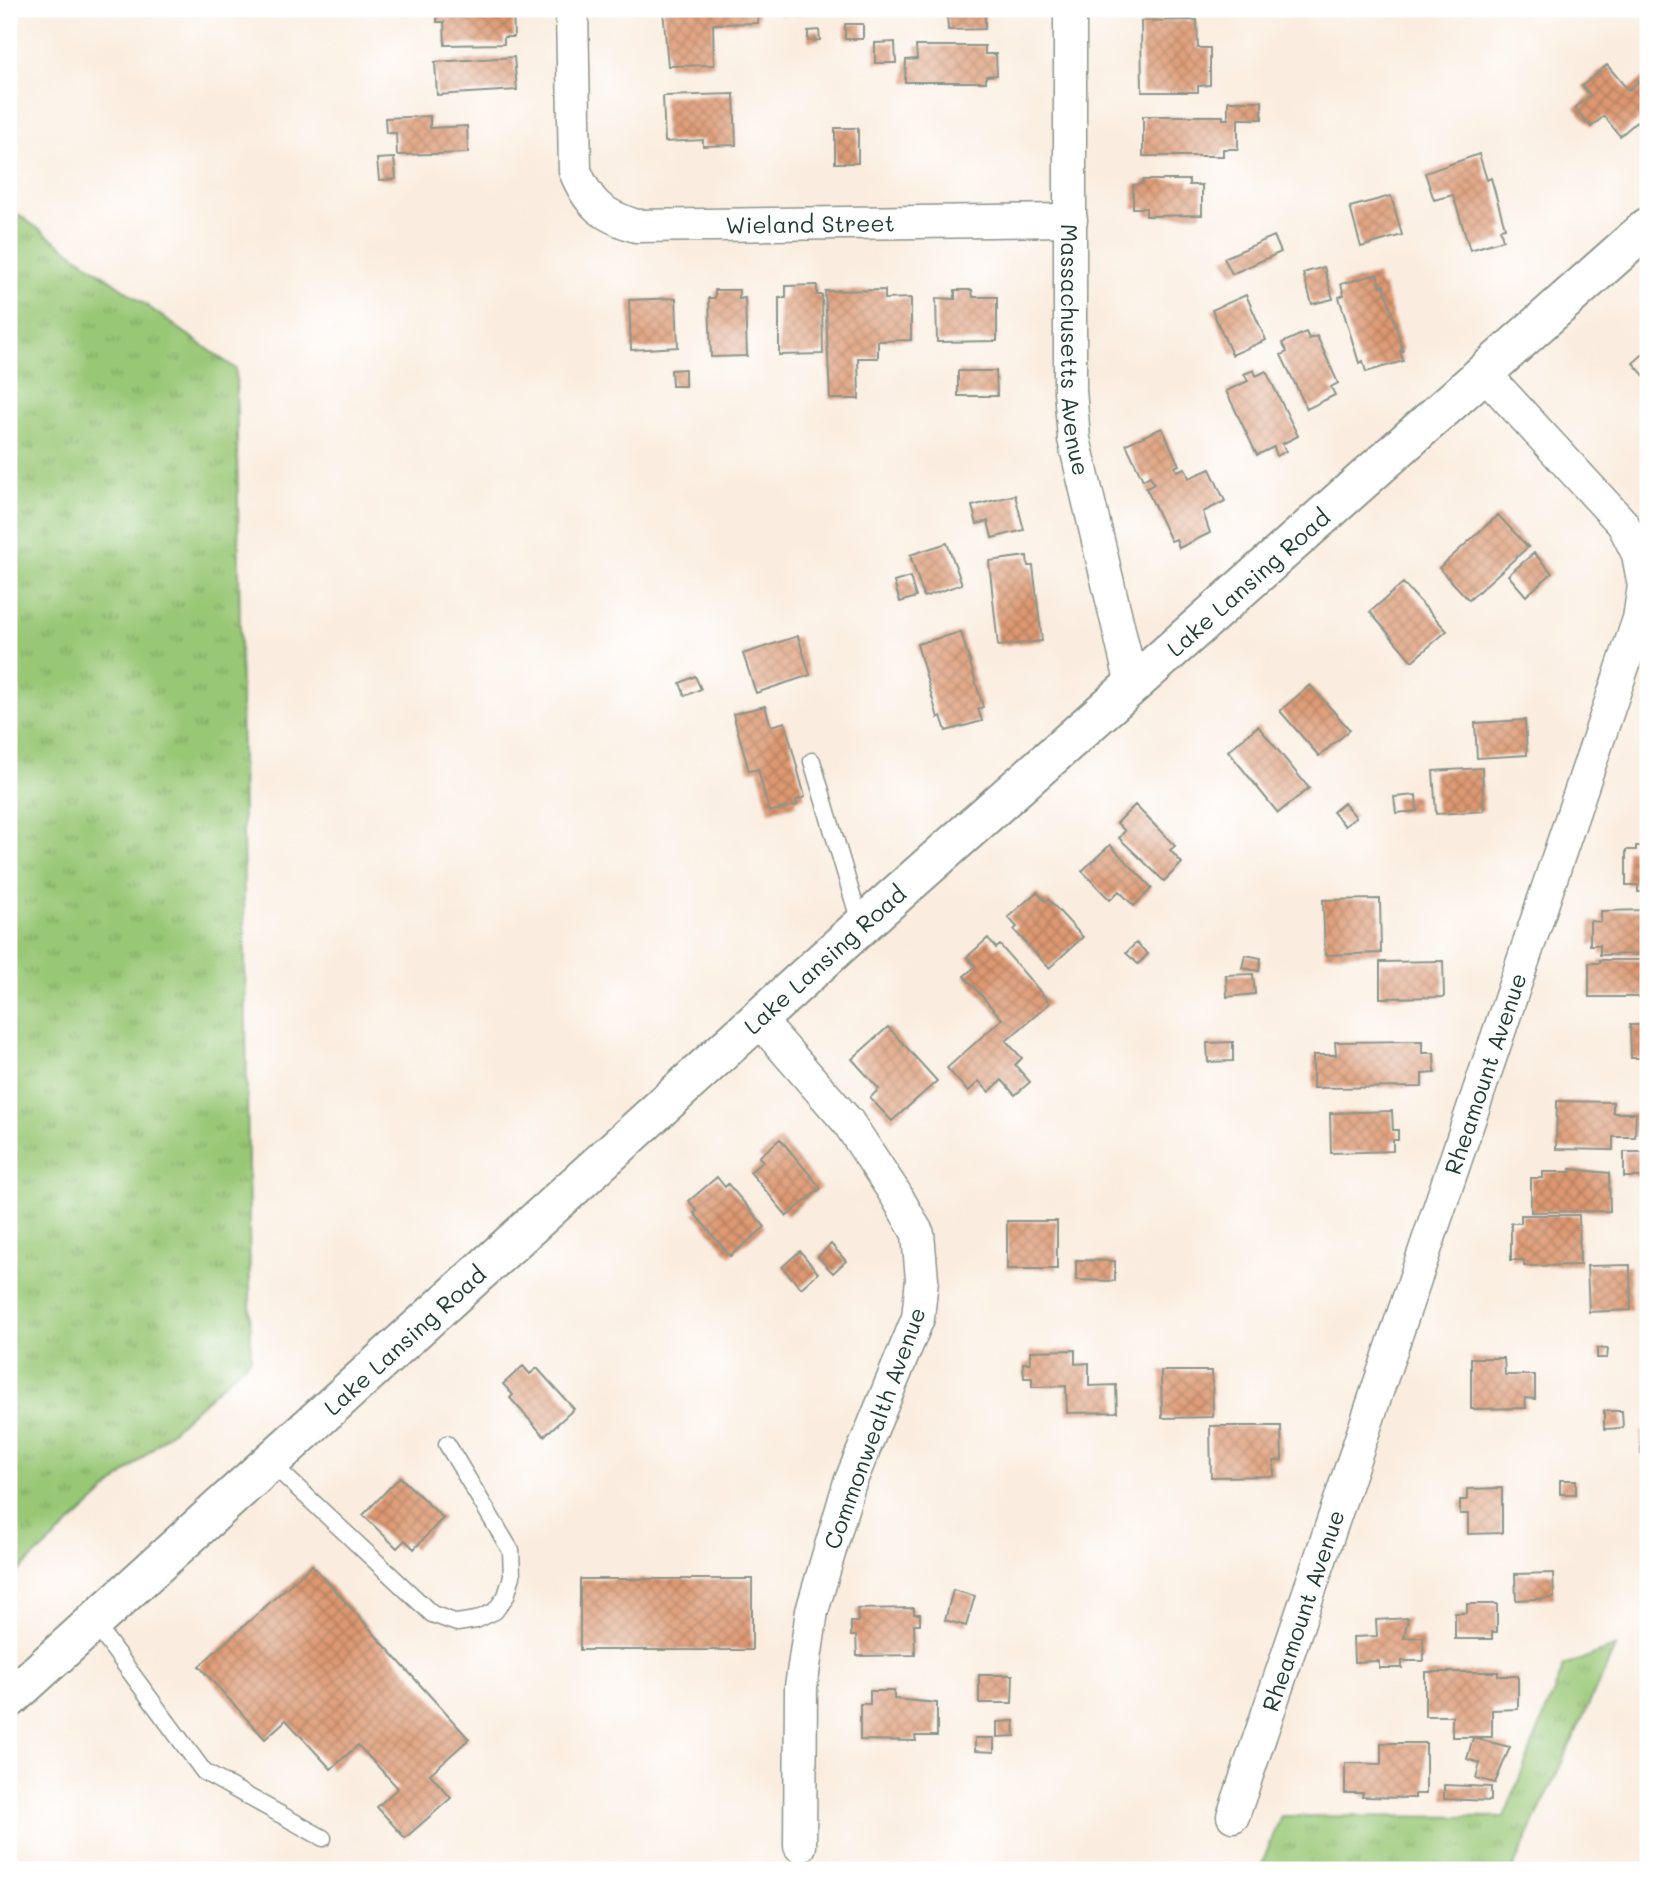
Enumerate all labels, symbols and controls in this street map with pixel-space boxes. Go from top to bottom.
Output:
street label: Wieland Street [725,207,895,240]
street label: Massachusetts Avenue [1055,224,1097,478]
street label: Lake Lansing Road [1160,502,1336,663]
street label: Lake Lansing Road [737,878,912,1040]
street label: Rheamount Avenue [1437,969,1533,1178]
street label: Lake Lansing Road [317,1259,492,1421]
street label: Commonwealth Avenue [816,1303,932,1553]
street label: Rheamount Avenue [1255,1506,1351,1715]

